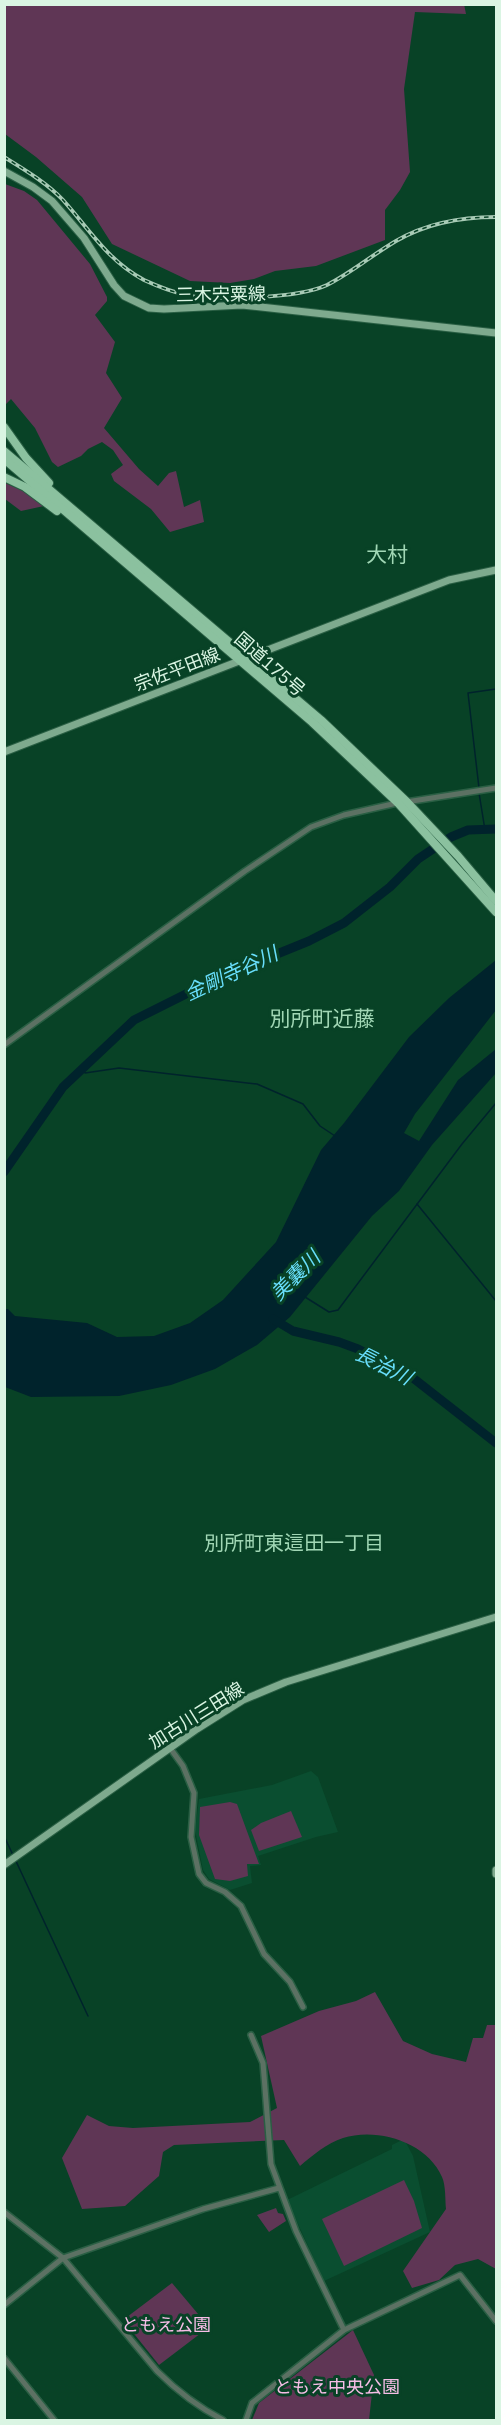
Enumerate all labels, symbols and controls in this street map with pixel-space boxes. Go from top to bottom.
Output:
street label: 三木宍粟線 [176,282,266,306]
district label: 大村 [366,540,408,568]
street label: 国道175号 [230,627,310,701]
street label: 宗佐平田線 [131,642,223,696]
water label: 金剛寺谷川 [180,939,284,1006]
district label: 別所町近藤 [270,1004,375,1032]
water label: 美嚢川 [264,1243,327,1306]
water label: 長治川 [351,1339,419,1392]
district label: 別所町東這田一丁目 [204,1529,384,1556]
street label: 加古川三田線 [144,1677,248,1753]
park label: ともえ公園 [121,2313,211,2336]
park label: ともえ中央公園 [274,2375,400,2398]

